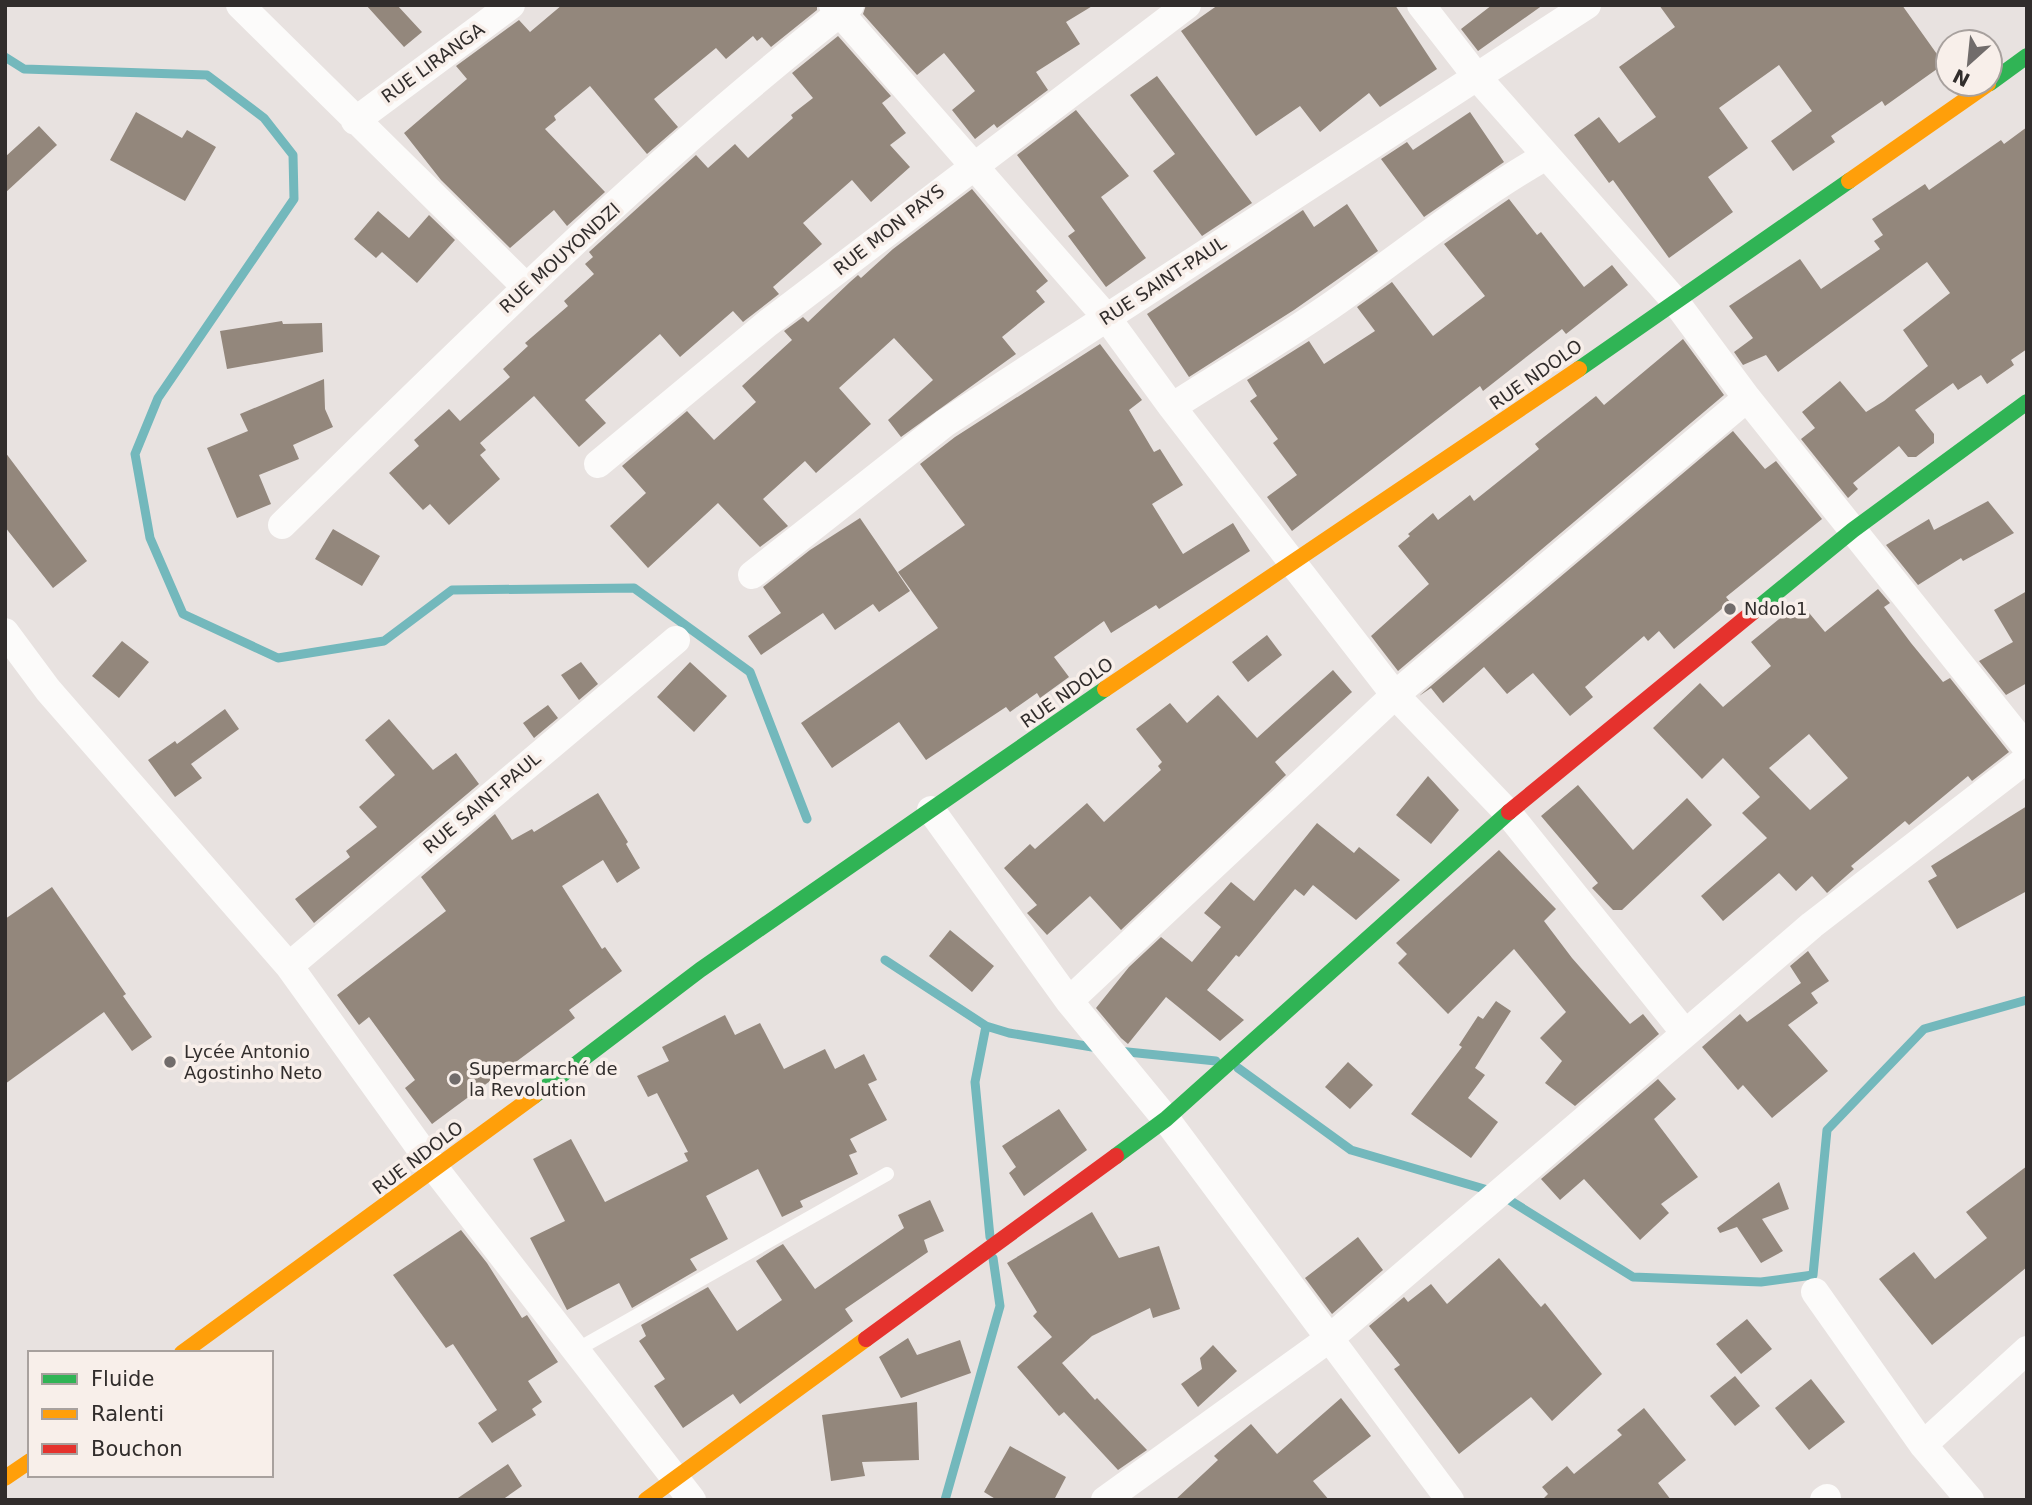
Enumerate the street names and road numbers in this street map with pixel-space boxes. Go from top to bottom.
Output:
street label: RUE LIRANGA [377,18,489,107]
street label: RUE MON PAYS [829,180,948,279]
street label: RUE MOUYONDZI [495,198,624,317]
street label: RUE SAINT-PAUL [1095,232,1230,329]
street label: RUE NDOLO [1486,335,1586,414]
street label: RUE NDOLO [1017,653,1117,732]
street label: RUE SAINT-PAUL [419,747,545,858]
street label: RUE NDOLO [368,1117,467,1198]

